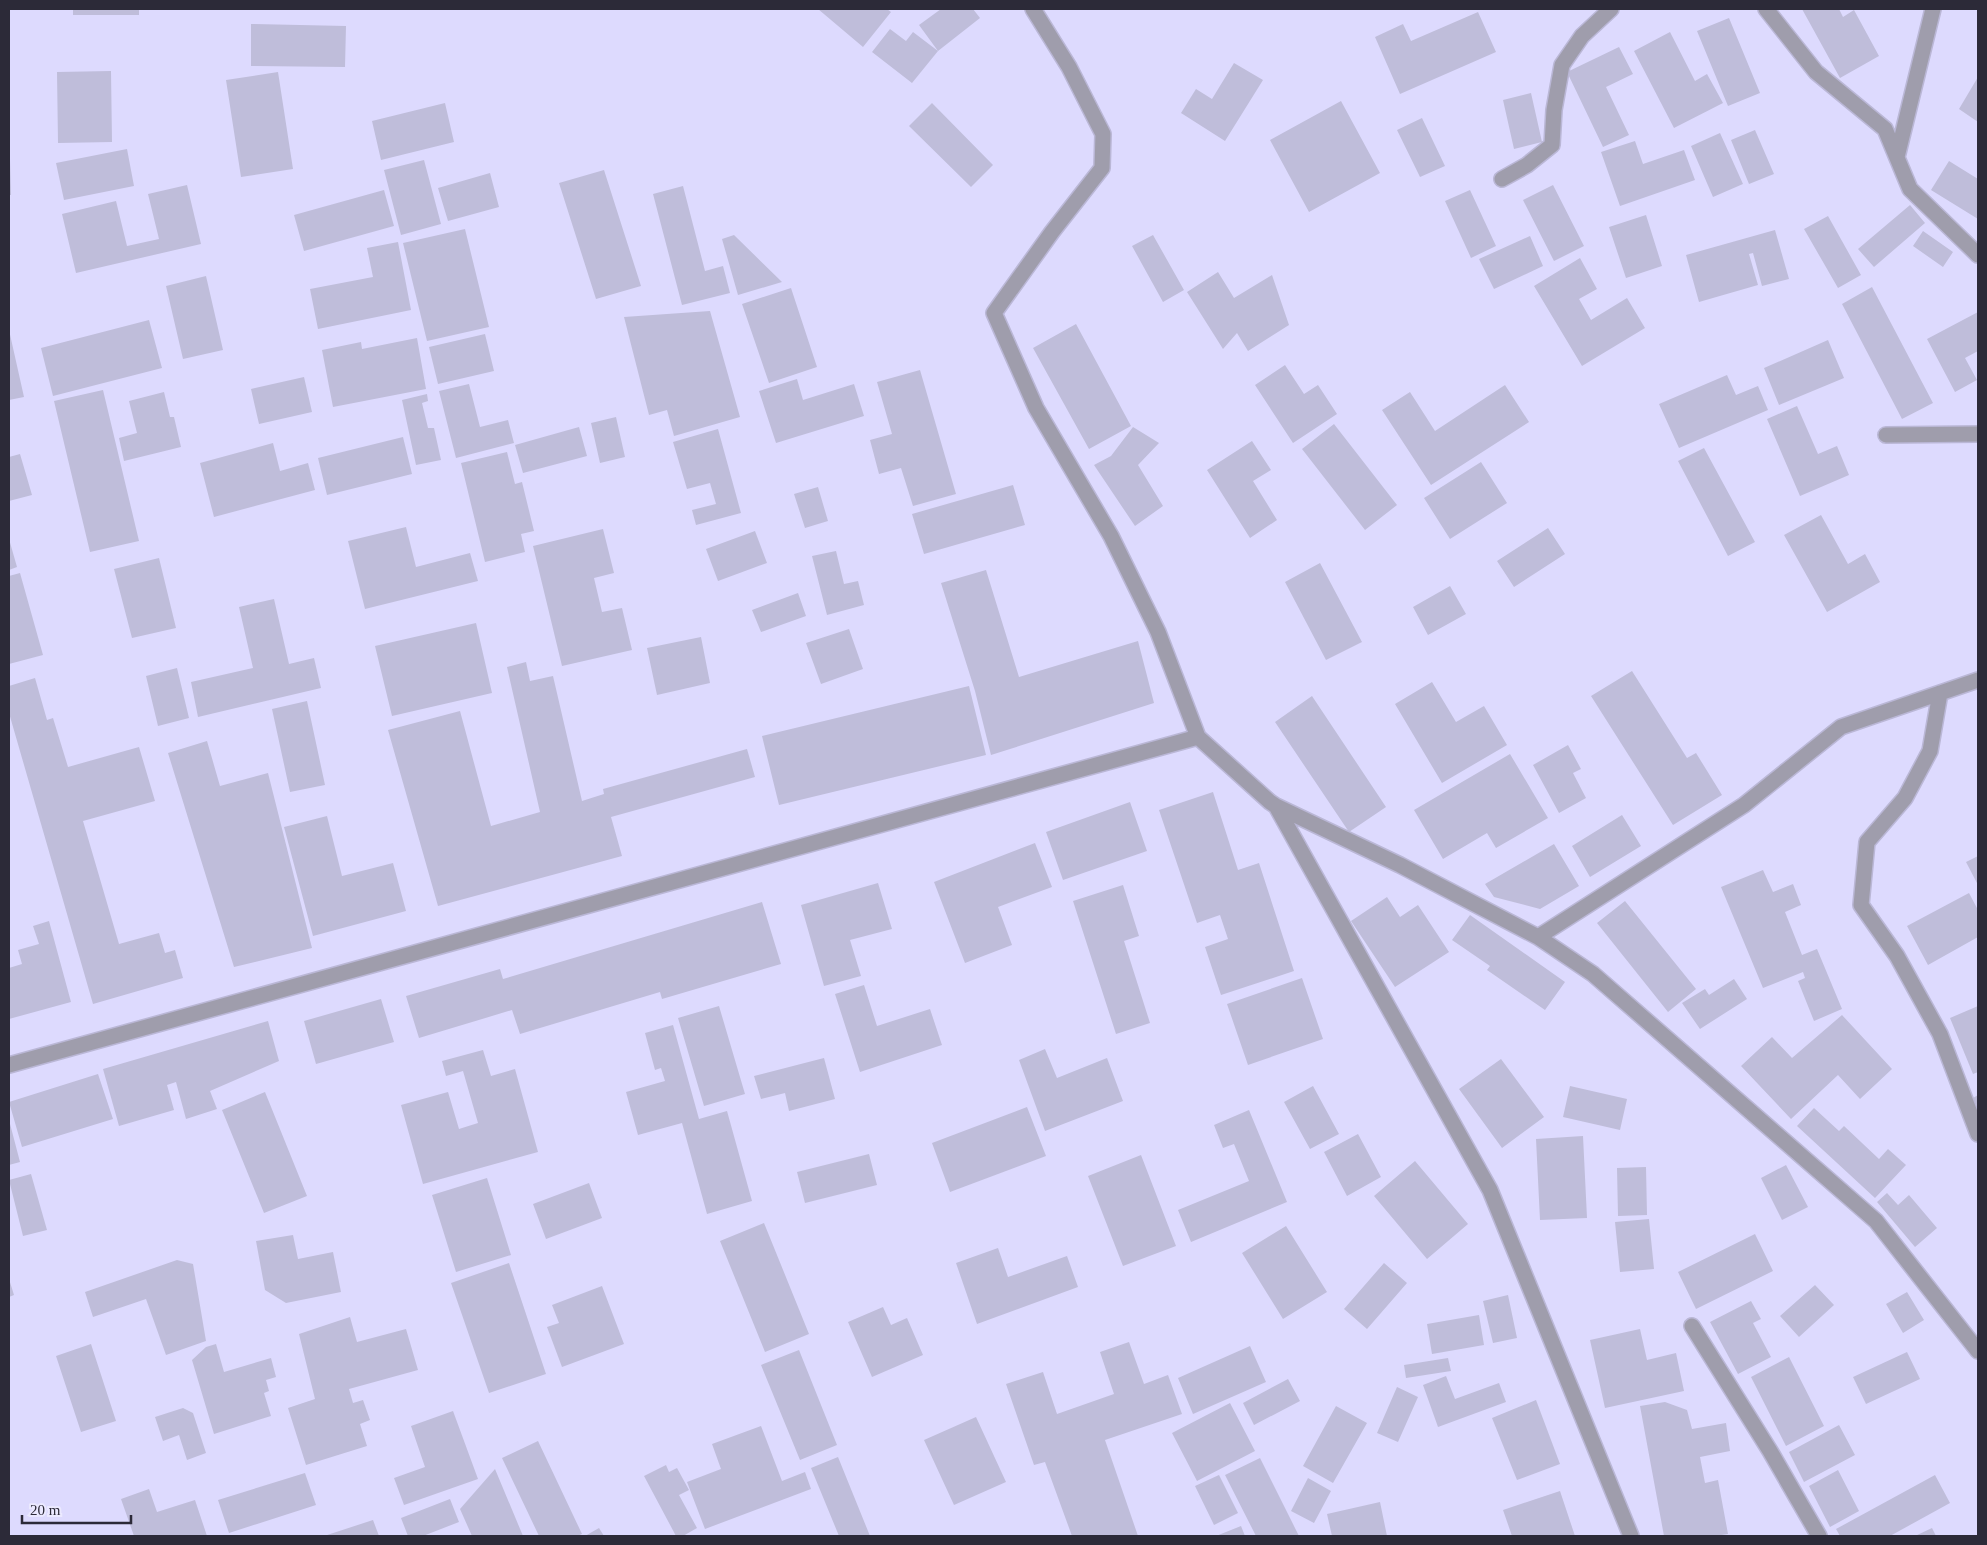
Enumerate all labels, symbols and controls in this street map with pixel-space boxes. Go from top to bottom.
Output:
scale bar [22,1492,131,1524]
text: 20 m [30,1502,61,1518]

